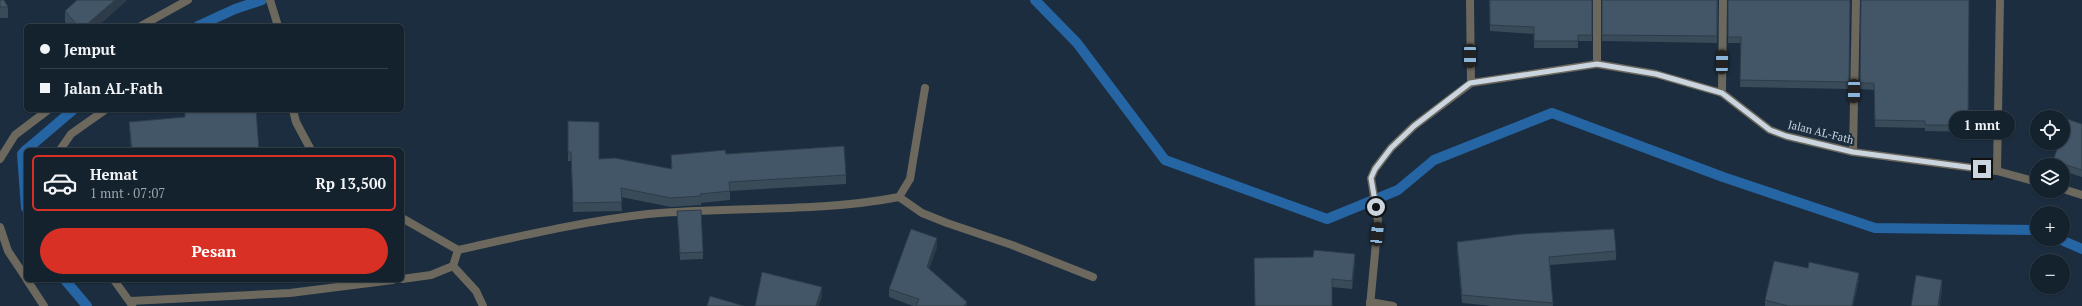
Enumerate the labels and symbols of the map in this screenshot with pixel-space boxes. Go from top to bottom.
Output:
car [1464,44,1476,68]
car [1716,50,1728,74]
car [1848,79,1860,103]
callout: 1 mnt [1949,111,2015,139]
street label: Jalan AL-Fath [1787,117,1856,147]
route end [1973,160,1991,178]
route start [1367,198,1385,216]
car [1370,221,1384,247]

